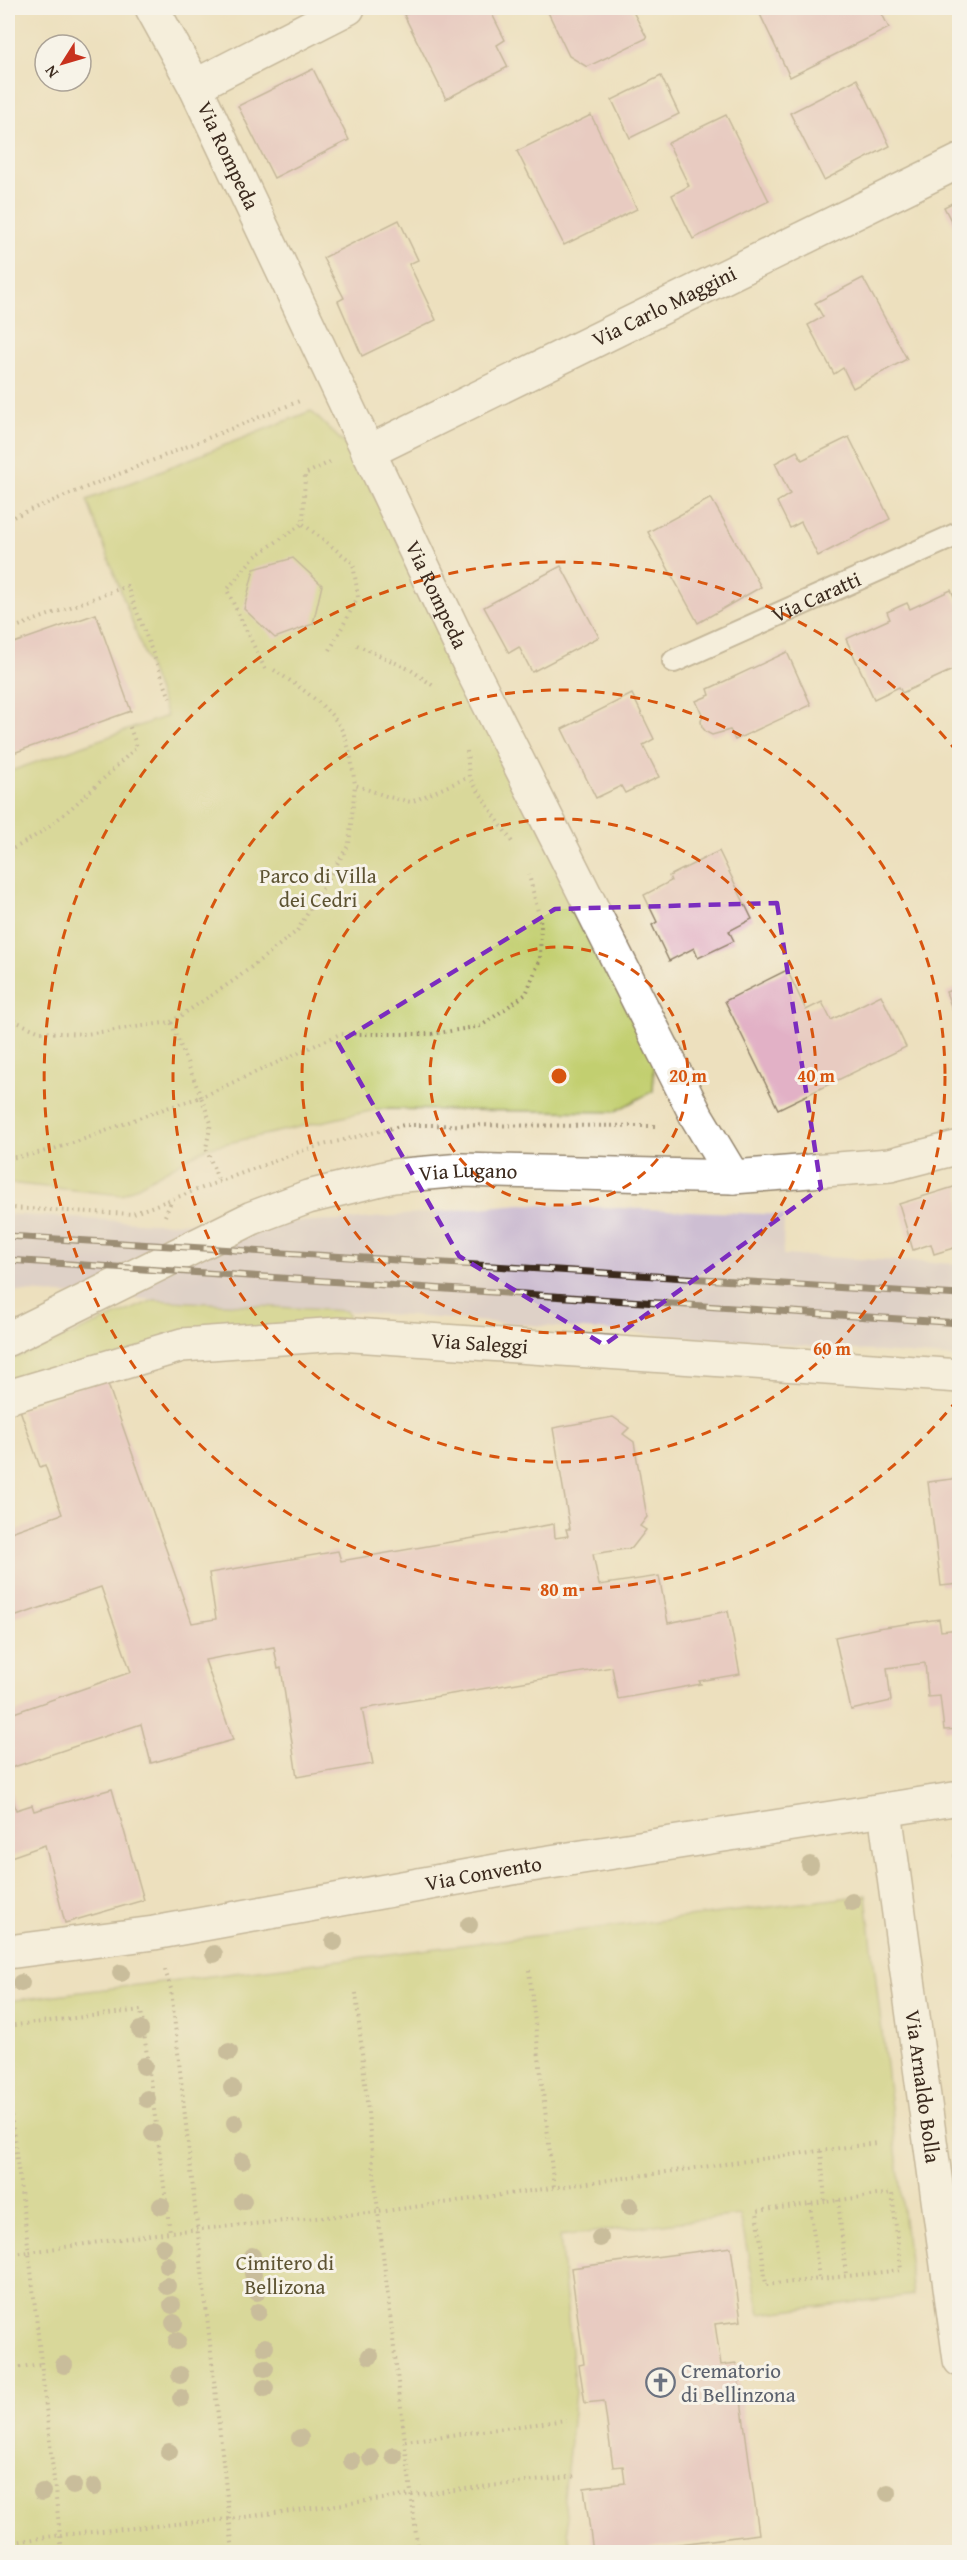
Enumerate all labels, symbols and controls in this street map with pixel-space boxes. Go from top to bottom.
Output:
north arrow [33,33,93,93]
text: N [38,60,64,84]
street label: Via Rompeda [189,96,267,215]
street label: Via Carlo Maggini [587,257,741,355]
street label: Via Rompeda [398,535,476,654]
street label: Via Caratti [767,563,866,630]
park label: Parco di Villa dei Cedri [259,860,377,915]
text: 20 m [669,1062,708,1089]
text: 40 m [797,1062,836,1089]
centre of rings [549,1066,569,1086]
street label: Via Lugano [417,1154,518,1189]
street label: Via Saleggi [430,1324,529,1362]
text: 60 m [813,1335,852,1362]
text: 80 m [540,1576,579,1603]
street label: Via Convento [423,1848,544,1899]
street label: Via Arnaldo Bolla [897,2008,949,2165]
park label: Cimitero di Bellizona [236,2247,334,2302]
place label: Crematorio di Bellinzona [681,2355,796,2410]
church icon: Crematorio di Bellinzona [644,2367,676,2399]

